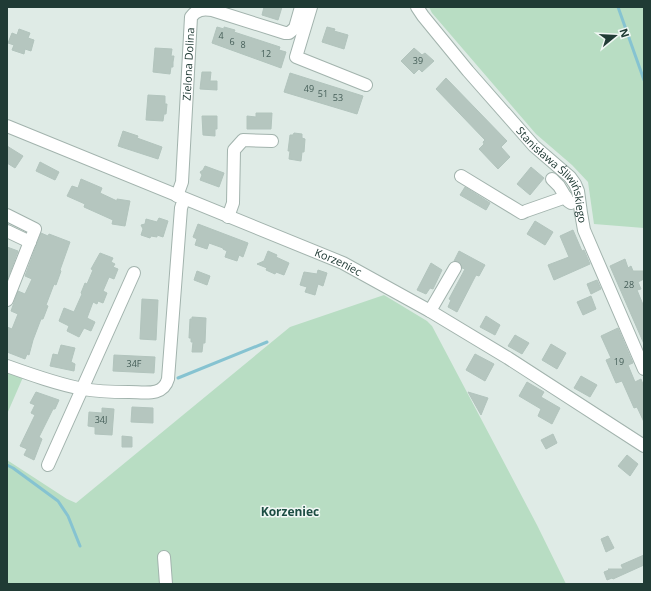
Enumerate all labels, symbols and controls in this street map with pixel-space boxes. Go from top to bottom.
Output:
north arrow [595,16,635,56]
text: N [616,26,634,39]
street label: Zielona Dolina [178,27,197,101]
house number: 4 [218,29,224,42]
house number: 6 [229,35,235,48]
house number: 8 [240,38,246,51]
house number: 12 [261,47,271,60]
house number: 39 [413,54,423,67]
house number: 49 [304,82,314,95]
house number: 51 [318,87,328,100]
house number: 53 [333,91,343,104]
street label: Stanisława Śliwińskiego [513,123,591,225]
street label: Korzeniec [313,244,365,279]
house number: 28 [624,278,634,291]
house number: 19 [614,355,624,368]
house number: 34F [127,357,142,370]
house number: 34J [95,413,107,426]
district label: Korzeniec [261,503,319,520]

